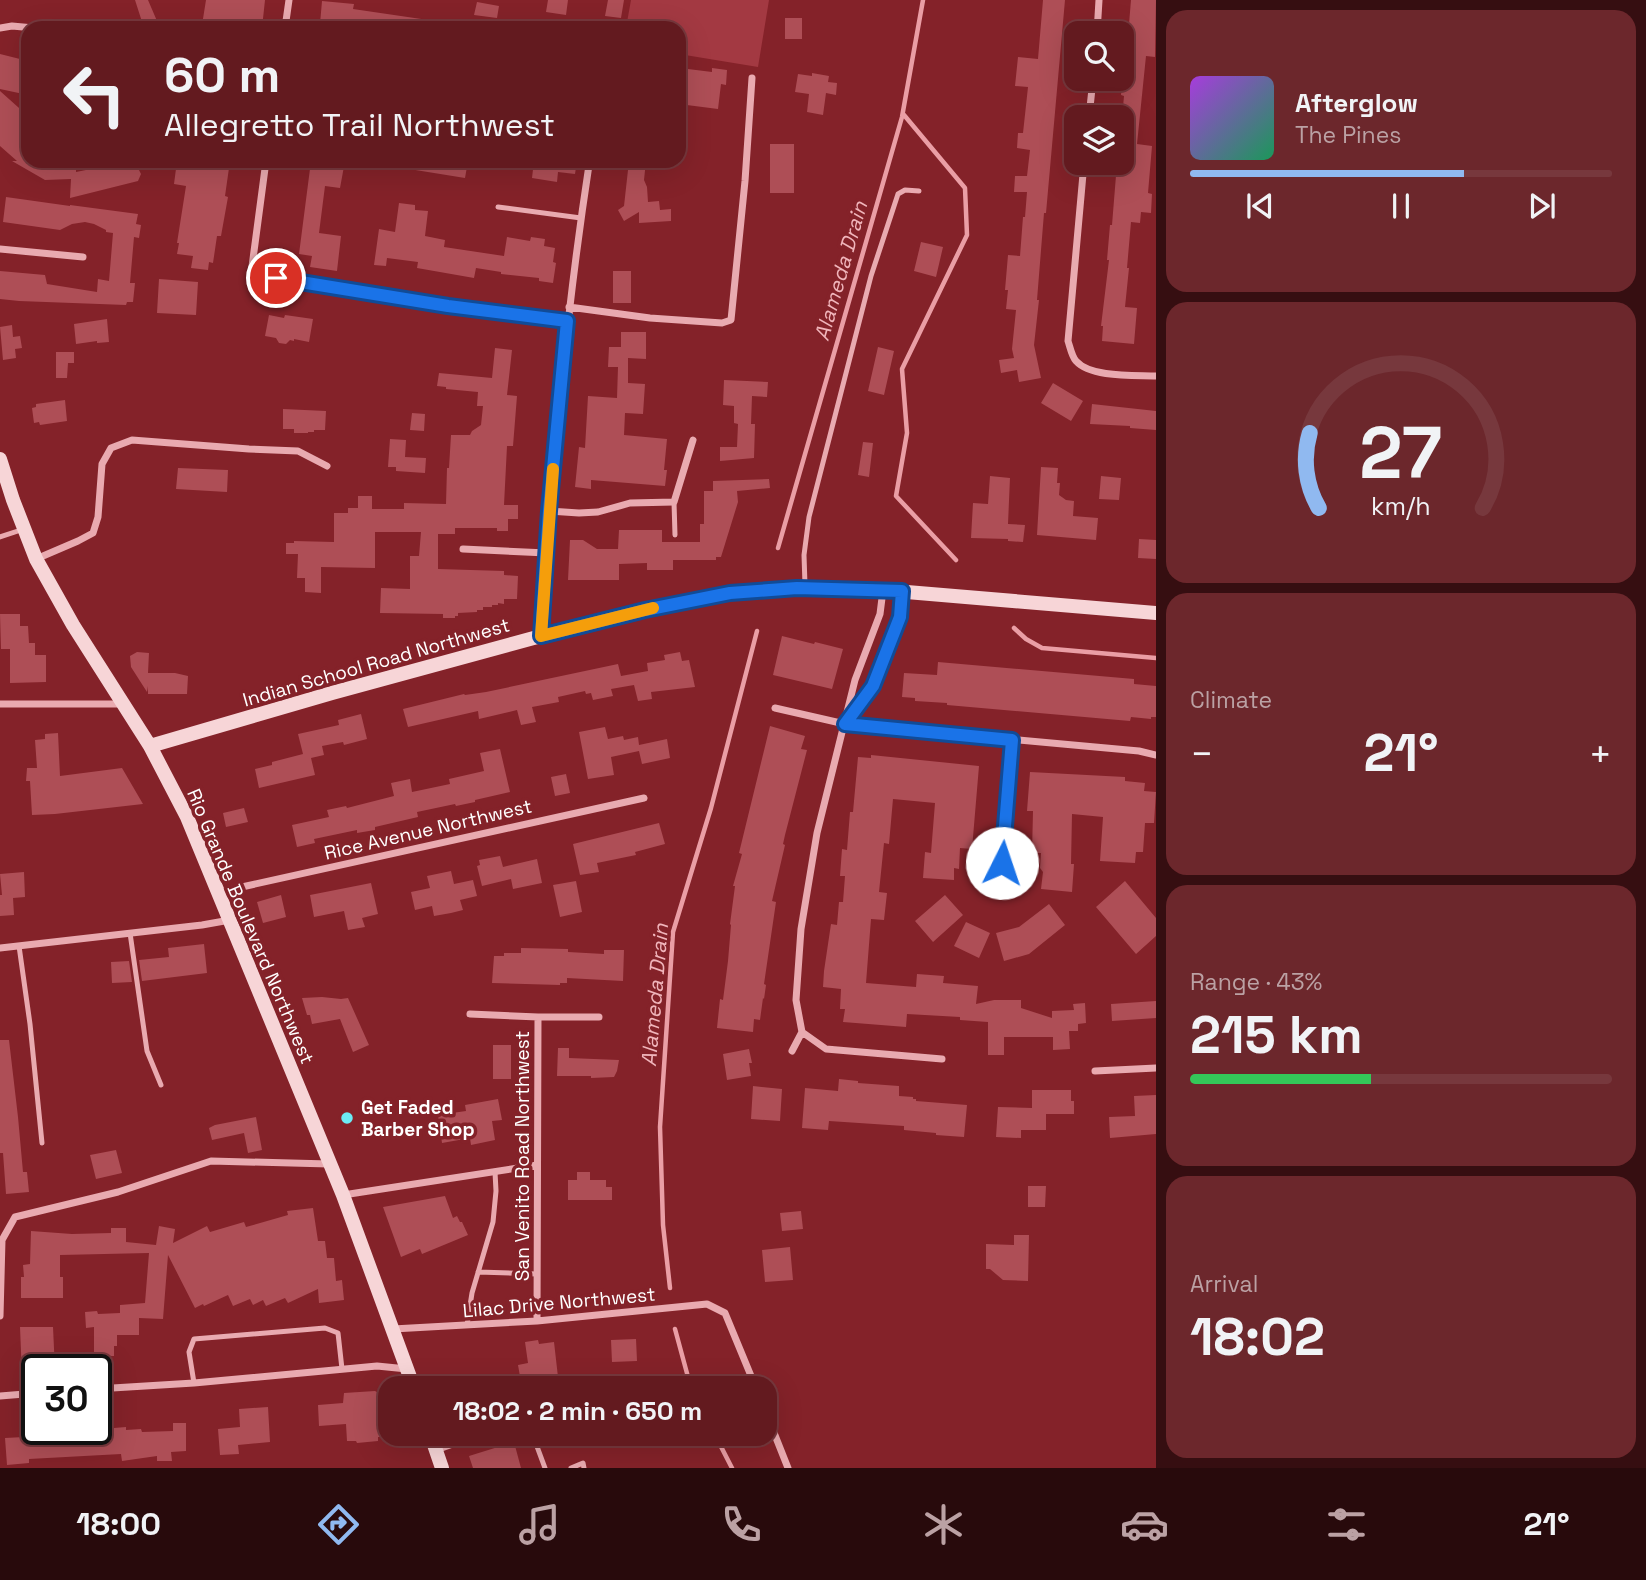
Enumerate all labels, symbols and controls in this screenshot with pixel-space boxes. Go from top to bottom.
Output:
map controls [1064,21,1134,175]
button: search [1064,21,1134,91]
text: 60 m [164,44,280,106]
icon: left [49,49,140,140]
text: Afterglow [1295,86,1418,120]
text: Allegretto Trail Northwest [164,105,555,145]
button: layers [1064,105,1134,175]
text: The Pines [1295,120,1401,150]
icon: previous [1241,187,1279,225]
icon: pause [1382,187,1420,225]
icon: next [1523,187,1561,225]
water label: Alameda Drain [808,197,874,344]
pin [246,248,306,308]
icon: arrive [257,259,295,297]
text: 27 [1360,407,1442,500]
text: km/h [1371,490,1431,522]
street label: Indian School Road Northwest [240,612,512,713]
text: Climate [1190,685,1272,715]
text: 21° [1364,720,1438,786]
text: − [1190,730,1214,778]
text: + [1588,730,1612,778]
street label: Rio Grande Boulevard Northwest [181,785,320,1068]
street label: Rice Avenue Northwest [322,793,534,866]
position arrow [965,826,1039,900]
water label: Alameda Drain [635,921,674,1068]
text: Range · 43% [1190,967,1322,997]
text: 215 km [1190,1002,1363,1068]
street label: San Venito Road Northwest [510,1031,535,1281]
place label: Get Faded Barber Shop [361,1095,475,1142]
marker: Get Faded Barber Shop [339,1110,355,1126]
text: Arrival [1190,1269,1258,1299]
street label: Lilac Drive Northwest [462,1282,657,1323]
text: 18:02 [1190,1304,1325,1370]
speed limit sign: 30 [21,1354,112,1445]
text: 18:02 · 2 min · 650 m [453,1394,702,1428]
icon: directions [314,1500,363,1549]
icon: music [515,1500,564,1549]
icon: phone [717,1500,766,1549]
icon: climate [919,1500,968,1549]
icon: car [1120,1500,1169,1549]
icon: filters [1322,1500,1371,1549]
text: 18:00 [76,1504,161,1544]
text: 21° [1523,1504,1570,1544]

